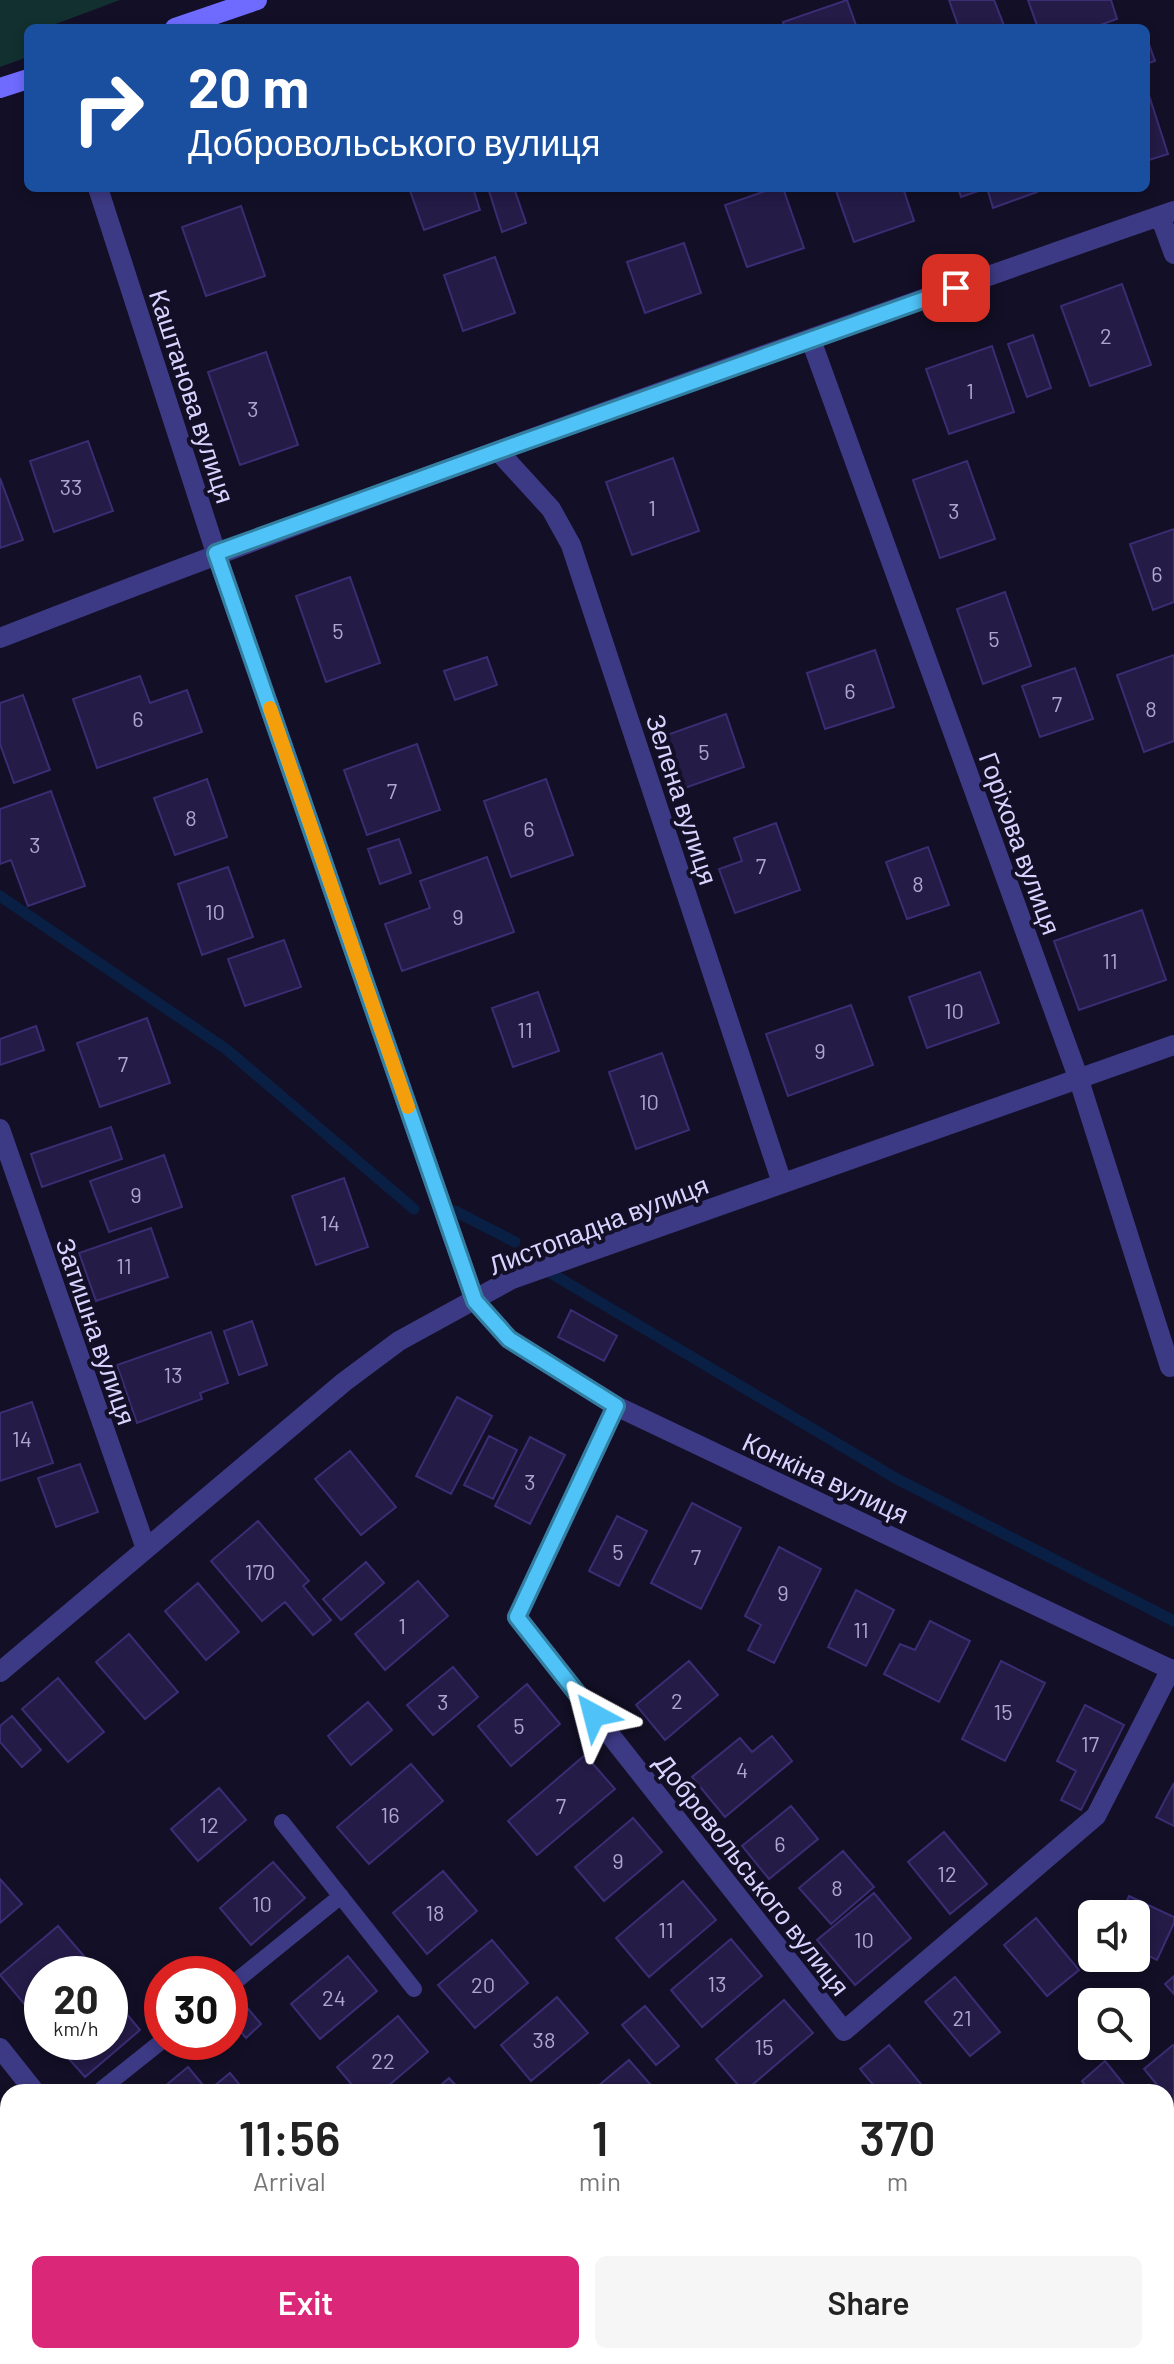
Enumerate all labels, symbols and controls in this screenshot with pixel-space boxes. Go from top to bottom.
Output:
text: 20 m [188,52,309,119]
icon: right [56,56,160,160]
text: Добровольського вулиця [188,120,600,163]
pin [922,254,990,322]
icon: arrive [934,266,978,310]
street label: Каштанова вулиця [144,285,242,507]
house number: 2 [1100,322,1112,348]
house number: 1 [966,377,974,403]
house number: 3 [247,395,259,421]
house number: 33 [60,473,82,499]
house number: 1 [648,494,656,520]
house number: 3 [948,497,960,523]
house number: 6 [1151,560,1163,586]
house number: 5 [332,617,344,643]
house number: 5 [988,625,1000,651]
house number: 6 [844,677,856,703]
house number: 7 [1052,690,1062,716]
house number: 8 [1145,695,1157,721]
house number: 6 [132,705,144,731]
street label: Зелена вулиця [641,710,725,888]
house number: 5 [698,738,710,764]
street label: Горіхова вулиця [974,748,1068,938]
house number: 7 [387,777,397,803]
house number: 8 [185,804,197,830]
house number: 6 [523,815,535,841]
house number: 3 [29,831,41,857]
house number: 7 [756,852,766,878]
house number: 8 [912,870,924,896]
house number: 10 [205,898,225,924]
house number: 9 [452,903,464,929]
house number: 11 [1102,947,1118,973]
house number: 10 [944,997,964,1023]
house number: 11 [517,1016,533,1042]
house number: 9 [814,1037,826,1063]
house number: 7 [118,1050,128,1076]
house number: 10 [639,1088,659,1114]
street label: Листопадна вулиця [484,1168,712,1280]
house number: 9 [130,1181,142,1207]
house number: 14 [320,1209,340,1235]
street label: Затишна вулиця [51,1234,143,1428]
house number: 11 [116,1252,132,1278]
house number: 13 [163,1361,183,1387]
house number: 14 [12,1425,32,1451]
street label: Конкіна вулиця [738,1425,914,1529]
house number: 3 [524,1468,536,1494]
house number: 5 [612,1538,624,1564]
house number: 7 [691,1543,701,1569]
house number: 170 [245,1558,275,1584]
house number: 9 [777,1579,789,1605]
house number: 1 [398,1612,406,1638]
house number: 11 [853,1616,869,1642]
position arrow [552,1673,636,1757]
house number: 2 [671,1687,683,1713]
house number: 3 [437,1688,449,1714]
house number: 15 [993,1698,1013,1724]
house number: 5 [513,1712,525,1738]
house number: 17 [1081,1730,1099,1756]
street label: Добровольського вулиця [649,1747,857,2001]
house number: 4 [736,1756,748,1782]
house number: 7 [556,1792,566,1818]
house number: 16 [380,1801,400,1827]
house number: 12 [199,1811,219,1837]
house number: 6 [774,1830,786,1856]
house number: 9 [612,1847,624,1873]
house number: 12 [937,1860,957,1886]
house number: 8 [831,1874,843,1900]
house number: 10 [252,1890,272,1916]
house number: 18 [425,1899,445,1925]
map controls [1078,1900,1150,2060]
button: sound [1078,1900,1150,1972]
house number: 11 [658,1916,674,1942]
house number: 10 [854,1926,874,1952]
speed limit sign: 30 [144,1956,248,2060]
house number: 13 [707,1970,727,1996]
house number: 20 [471,1971,495,1997]
text: 20 [53,1974,99,2022]
house number: 24 [322,1984,346,2010]
button: search [1078,1988,1150,2060]
house number: 21 [952,2004,972,2030]
text: km/h [53,2016,99,2040]
house number: 38 [533,2026,555,2052]
house number: 15 [754,2033,774,2059]
house number: 22 [371,2047,395,2073]
text: 11:56 [238,2108,340,2166]
text: 1 [591,2108,608,2166]
text: 370 [859,2108,936,2166]
text: Arrival [253,2165,326,2196]
text: min [579,2165,621,2196]
text: m [887,2165,908,2196]
button: Exit [32,2256,579,2348]
button: Share [595,2256,1142,2348]

